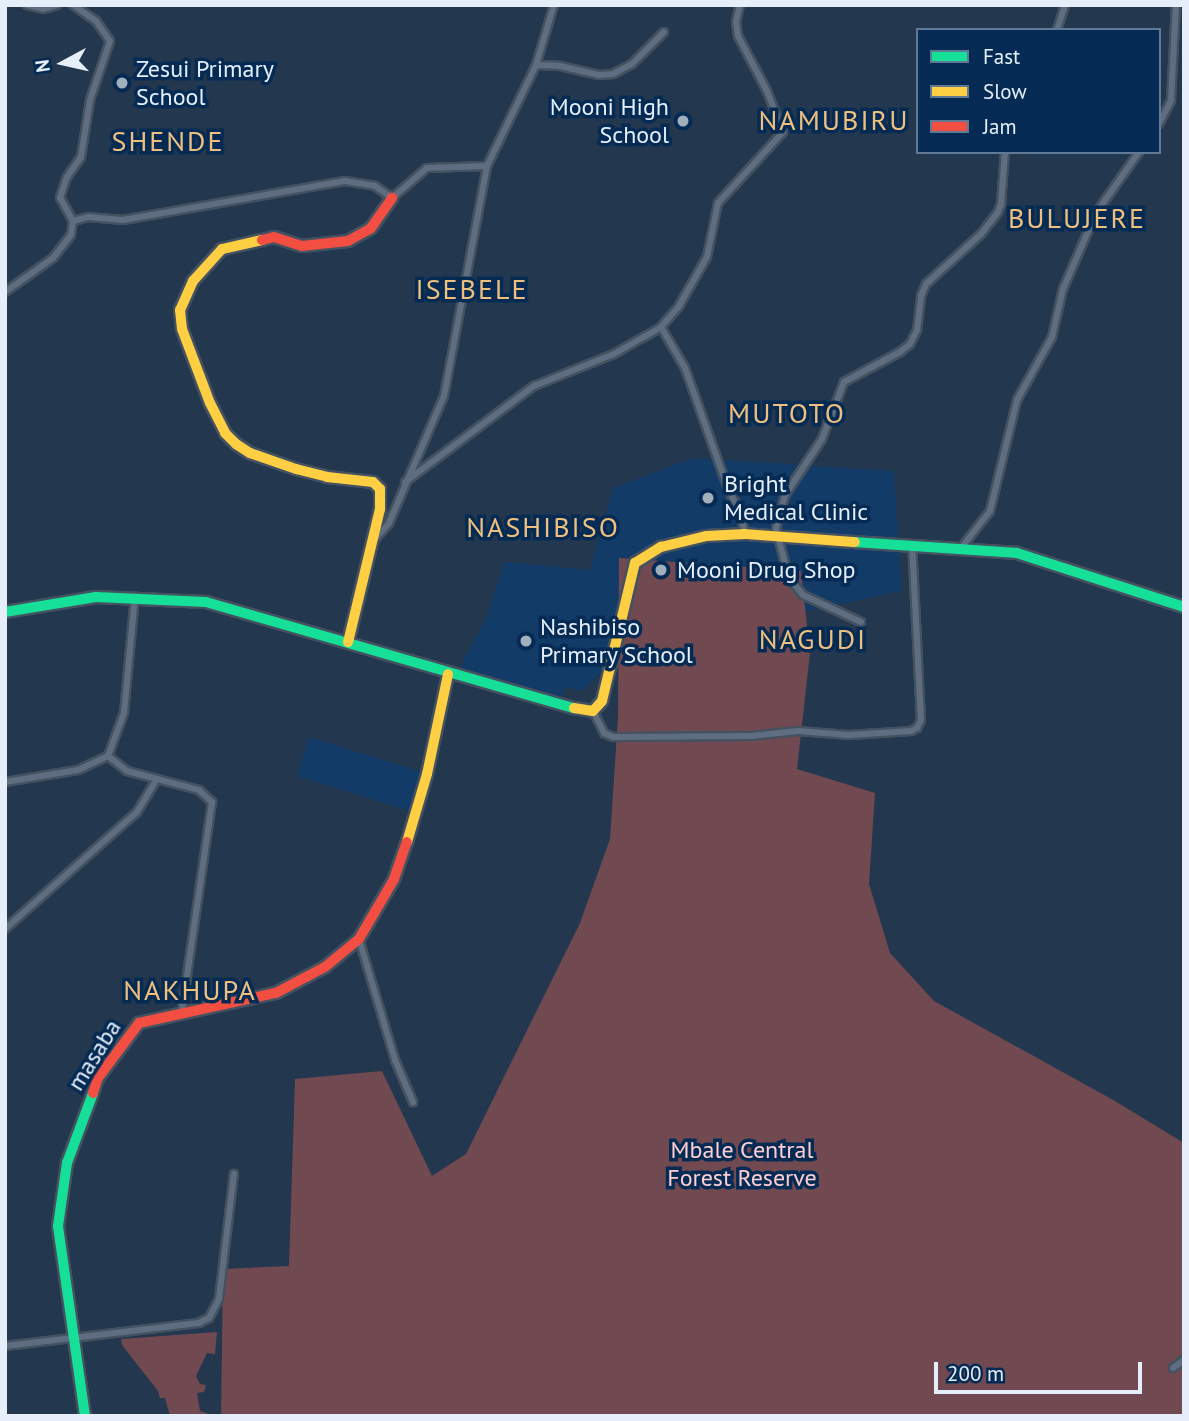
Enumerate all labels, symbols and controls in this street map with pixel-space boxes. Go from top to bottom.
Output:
north arrow [28,28,98,98]
legend [916,28,1161,154]
text: Fast [983,43,1020,70]
place label: Zesui Primary School [136,55,274,111]
text: N [29,58,55,74]
marker: Zesui Primary School [114,75,130,91]
text: Slow [983,78,1027,105]
place label: Mooni High School [550,93,669,149]
district label: NAMUBIRU [759,103,909,137]
marker: Mooni High School [675,113,691,129]
text: Jam [983,113,1017,140]
district label: SHENDE [112,124,224,158]
district label: BULUJERE [1009,201,1145,235]
district label: ISEBELE [416,272,528,306]
district label: MUTOTO [729,396,845,430]
place label: Bright Medical Clinic [724,470,868,526]
marker: Bright Medical Clinic [698,488,718,508]
district label: NASHIBISO [467,510,619,544]
place label: Mooni Drug Shop [677,556,855,584]
marker: Mooni Drug Shop [651,560,671,580]
place label: Nashibiso Primary School [540,613,694,669]
district label: NAGUDI [760,622,866,656]
marker: Nashibiso Primary School [518,633,534,649]
district label: NAKHUPA [124,973,256,1007]
street label: masaba [61,1014,127,1096]
park label: Mbale Central Forest Reserve [667,1136,817,1192]
scale bar [937,1348,1145,1392]
text: 200 m [947,1360,1004,1387]

